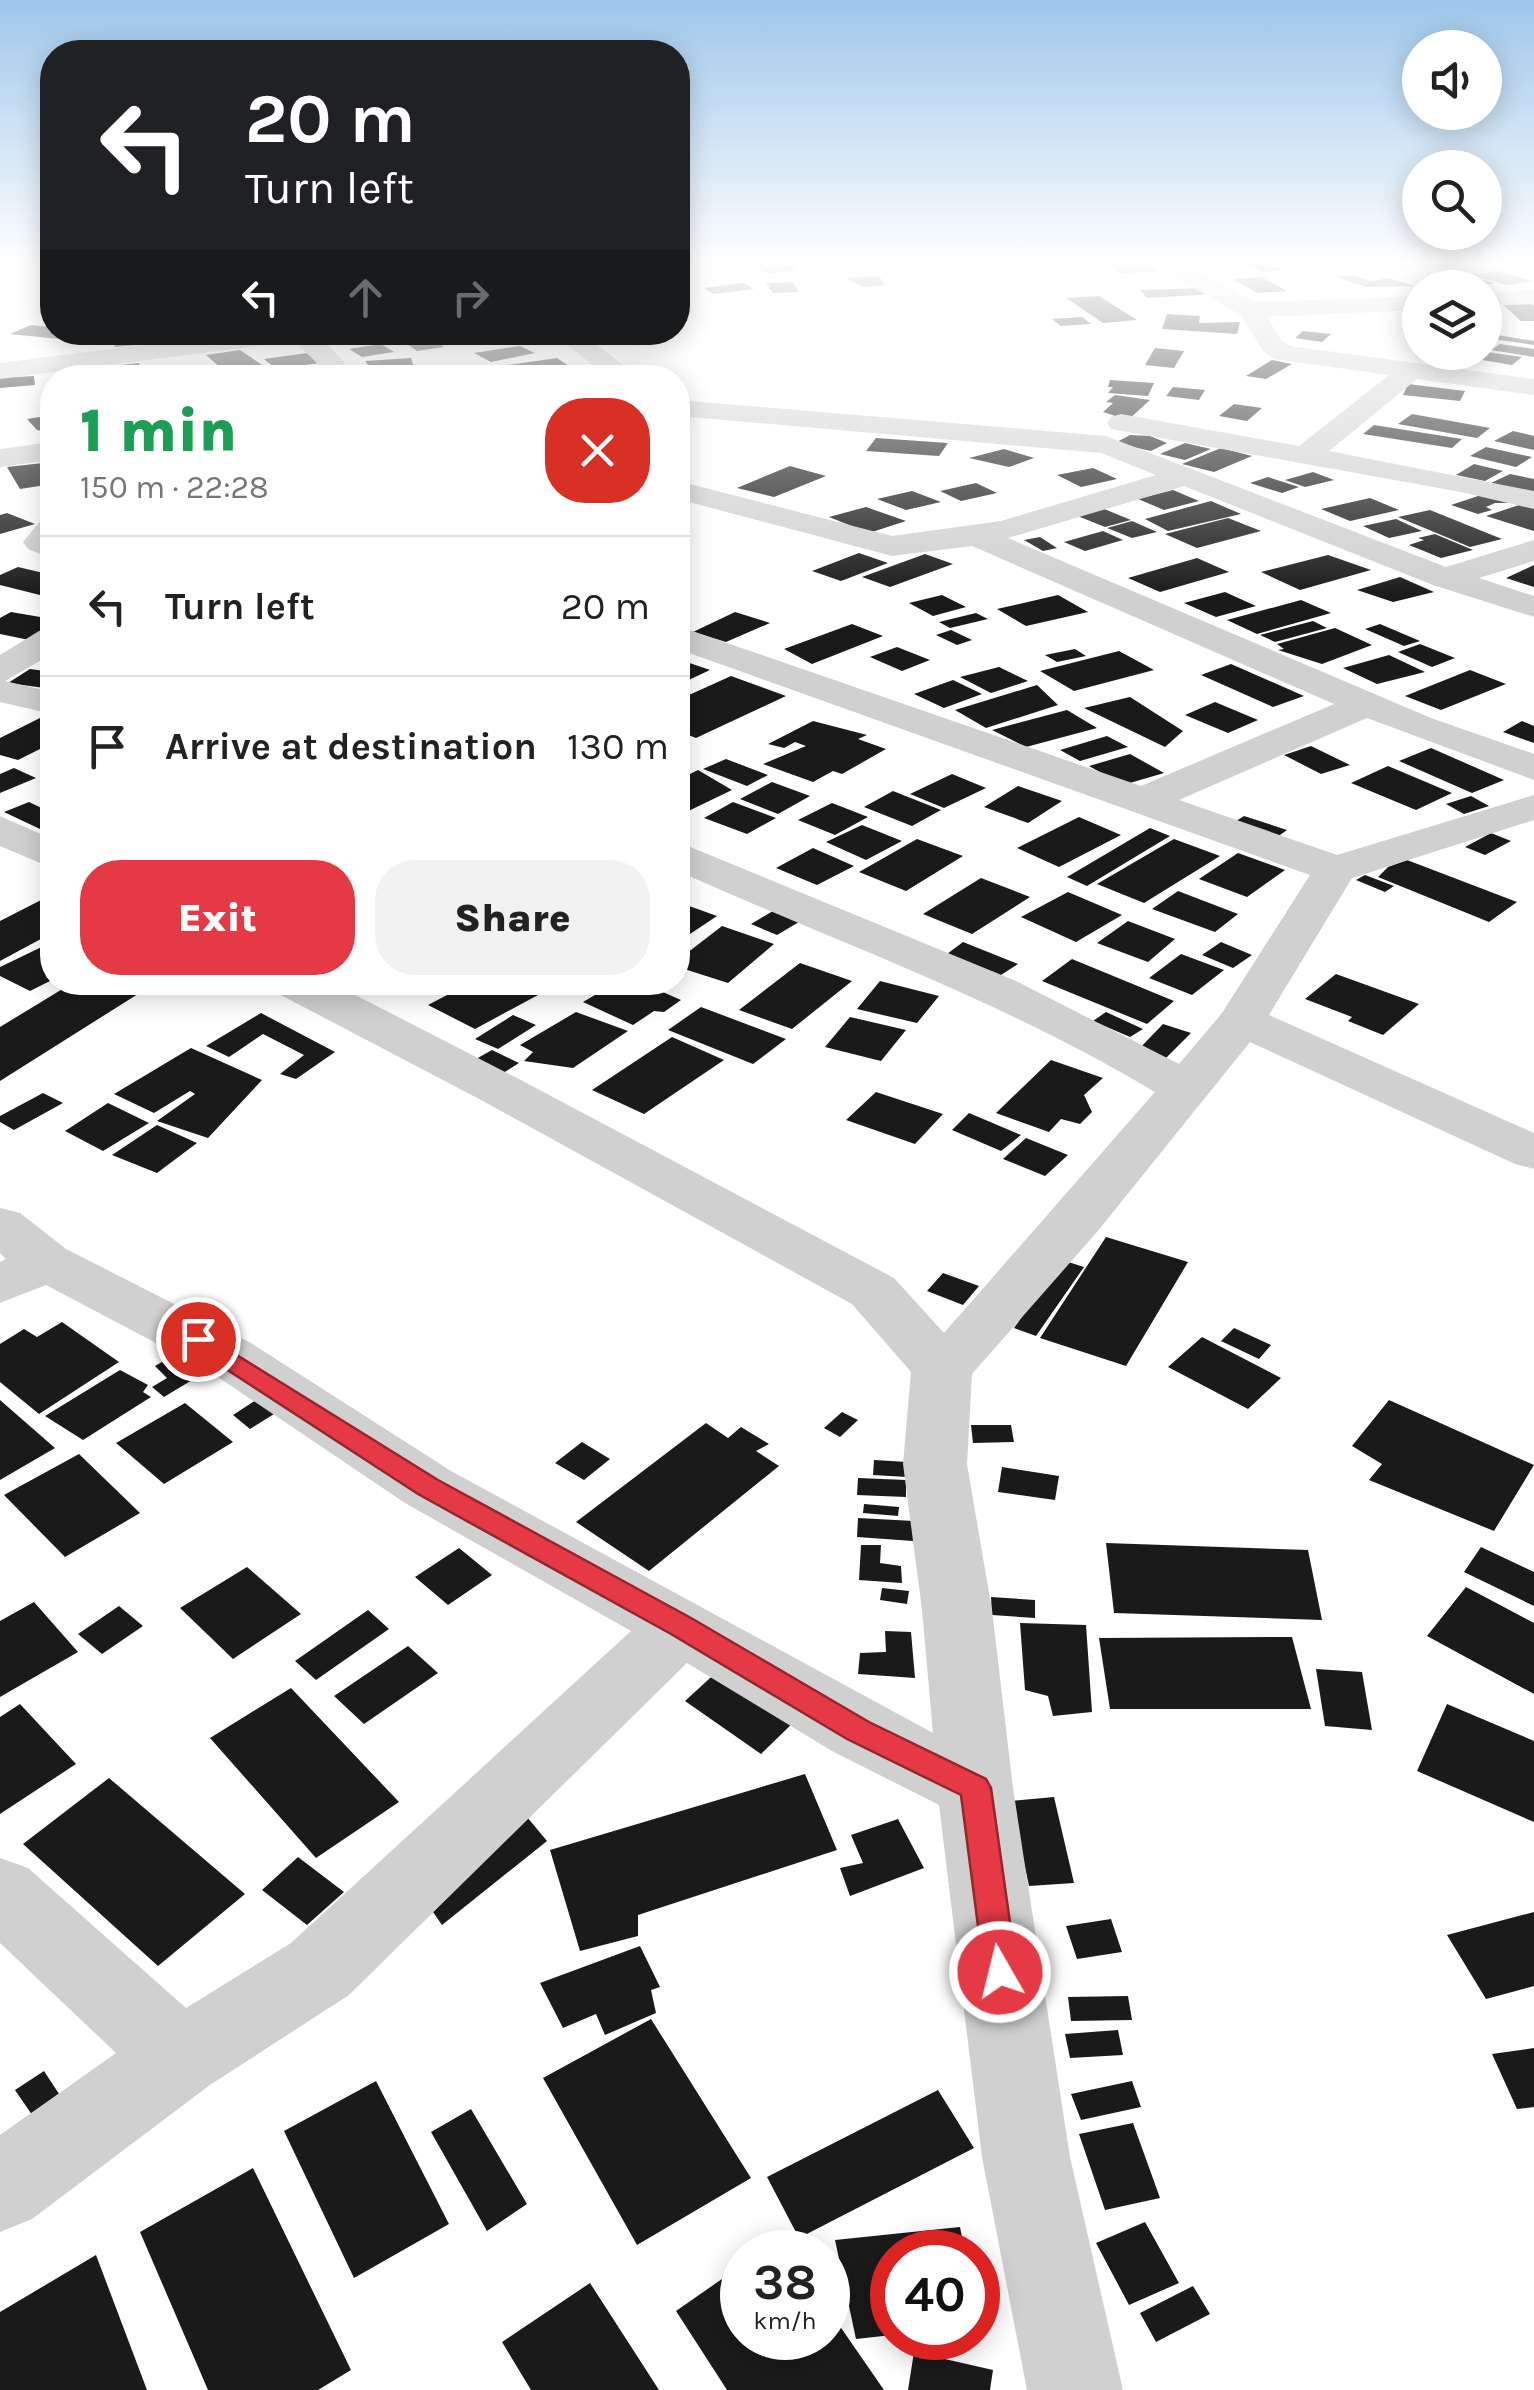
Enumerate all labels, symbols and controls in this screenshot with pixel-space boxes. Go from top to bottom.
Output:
map controls [1402,30,1502,370]
button: sound [1402,30,1502,130]
text: 20 m [245,78,416,160]
icon: left [80,80,210,210]
button: search [1402,150,1502,250]
text: Turn left [245,162,414,214]
icon: left [233,270,288,325]
icon: ahead [338,270,393,325]
icon: right [443,270,498,325]
button: layers [1402,270,1502,370]
text: 1 min [80,396,237,466]
button: close [545,398,650,503]
text: 150 m · 22:28 [80,469,269,506]
icon: left [80,579,135,634]
text: Turn left [165,584,315,629]
text: 20 m [561,584,650,629]
icon: arrive [80,719,135,774]
text: Arrive at destination [165,724,537,769]
text: 130 m [567,724,669,769]
button: Exit [80,860,355,975]
button: Share [375,860,650,975]
pin [156,1297,241,1382]
icon: arrive [171,1312,226,1367]
position arrow [948,1920,1052,2024]
speed limit sign: 40 [870,2230,1000,2360]
text: 38 [753,2253,817,2312]
text: km/h [753,2306,817,2335]

